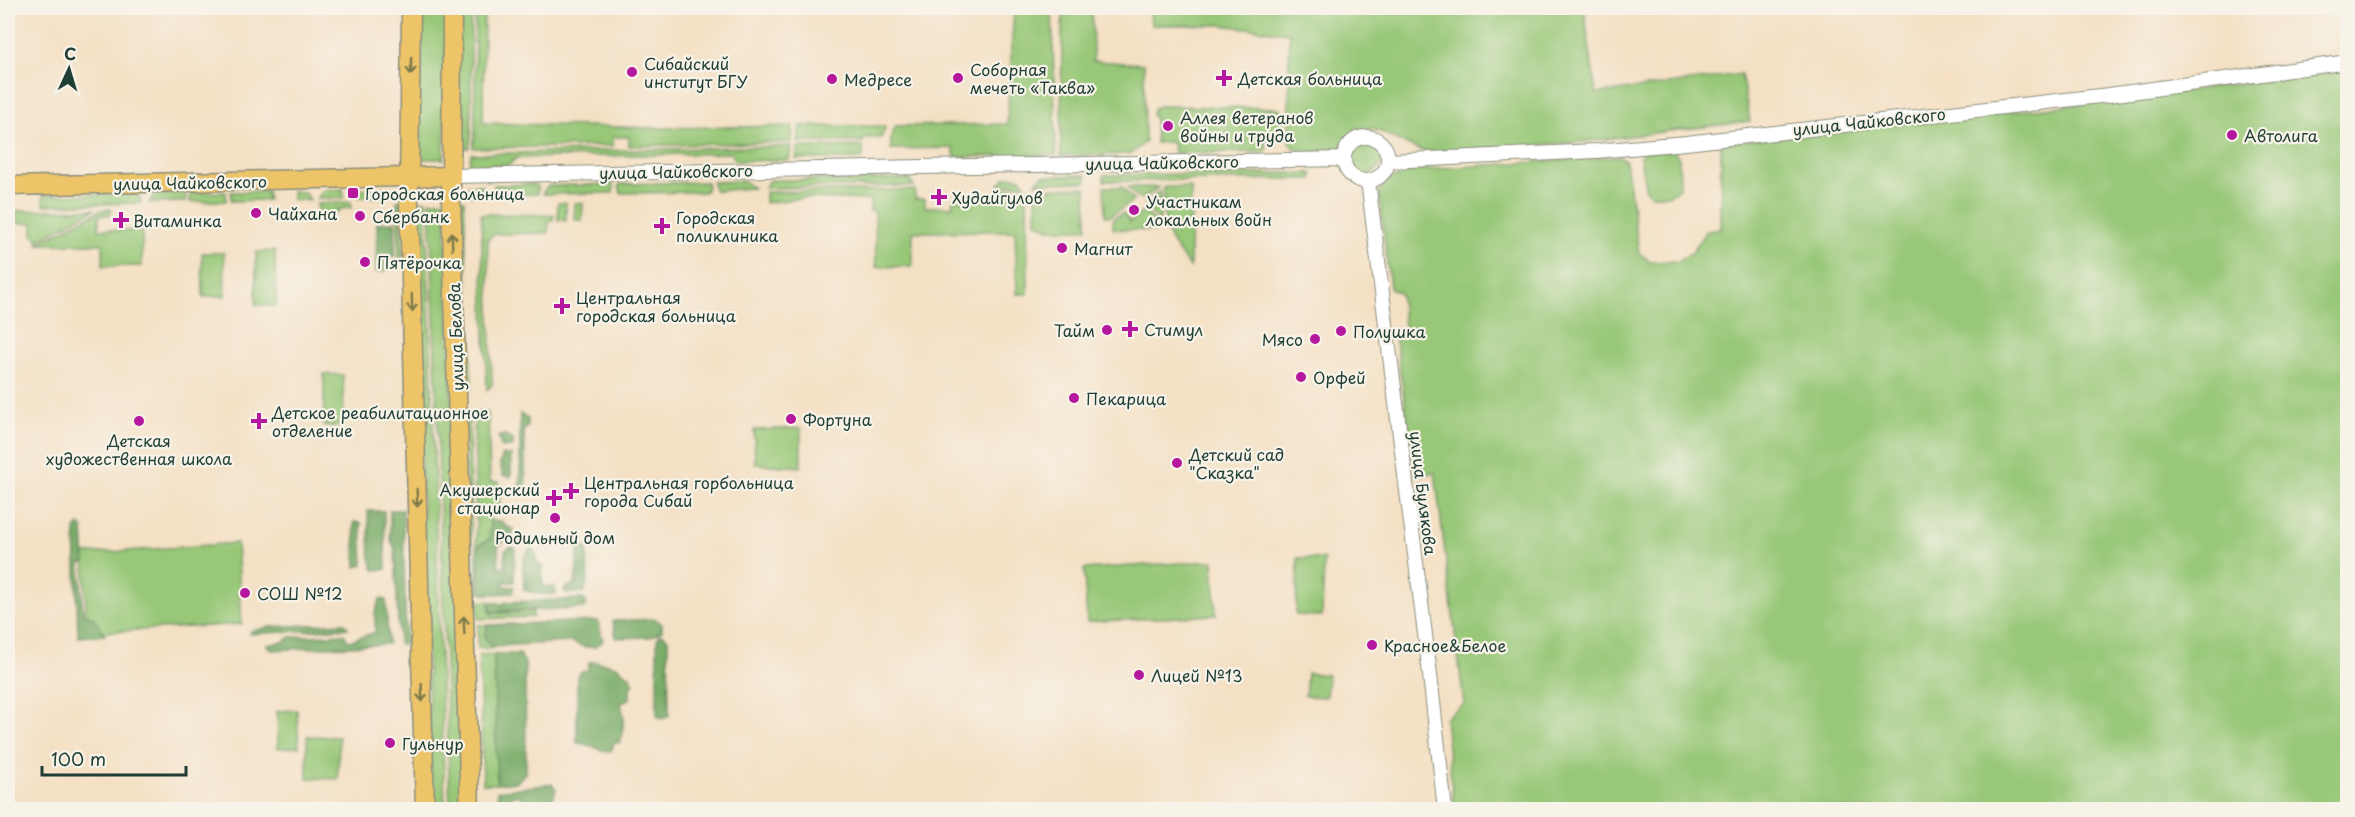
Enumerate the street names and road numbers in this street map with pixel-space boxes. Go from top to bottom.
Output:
street label: улица Чайковского [1791,101,1947,141]
street label: улица Чайковского [1085,149,1239,175]
street label: улица Чайковского [599,158,753,184]
street label: улица Чайковского [113,169,267,195]
street label: улица Белова [441,283,469,391]
street label: улица Булякова [1404,430,1444,557]

